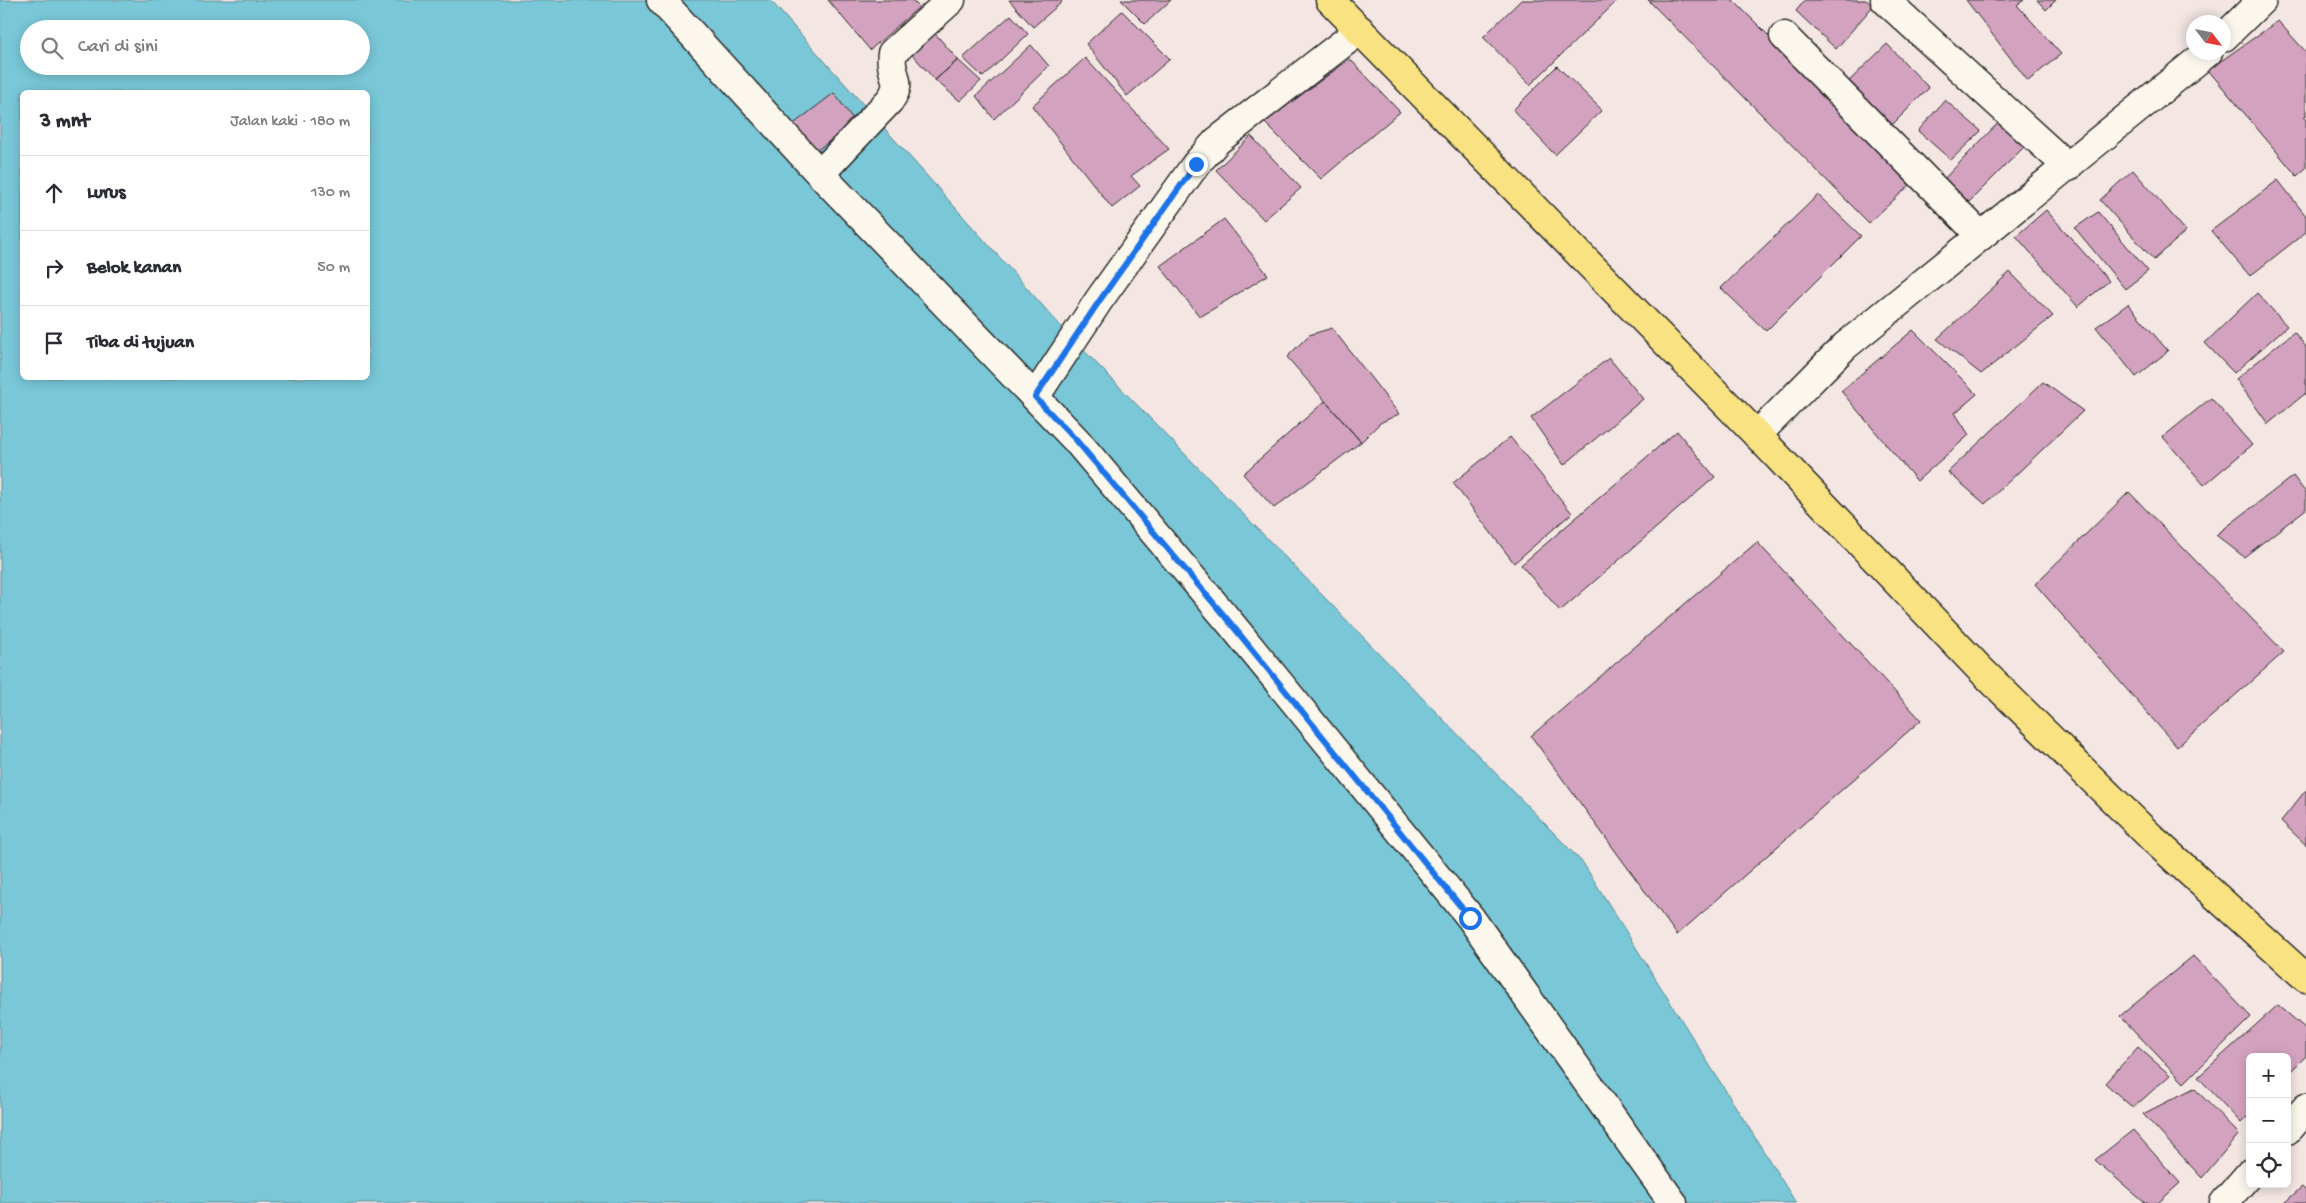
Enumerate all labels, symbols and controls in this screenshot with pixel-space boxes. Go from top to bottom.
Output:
north arrow [2186,15,2231,60]
search box [20,20,370,75]
icon: search [38,34,66,62]
text: Cari di sini [78,36,158,59]
text: 3 mnt [40,110,89,135]
text: Jalan kaki · 180 m [230,113,350,132]
route end [1185,153,1208,176]
icon: ahead [40,179,68,207]
text: Lurus [87,182,126,205]
text: 130 m [311,184,350,203]
icon: right [40,254,68,282]
text: Belok kanan [87,257,181,280]
text: 50 m [317,259,350,278]
icon: arrive [40,329,68,357]
text: Tiba di tujuan [87,332,194,355]
route start [1459,907,1482,930]
map controls [2246,1053,2291,1188]
button: + [2246,1053,2291,1098]
button: − [2246,1098,2291,1143]
button: locate [2246,1143,2291,1188]

